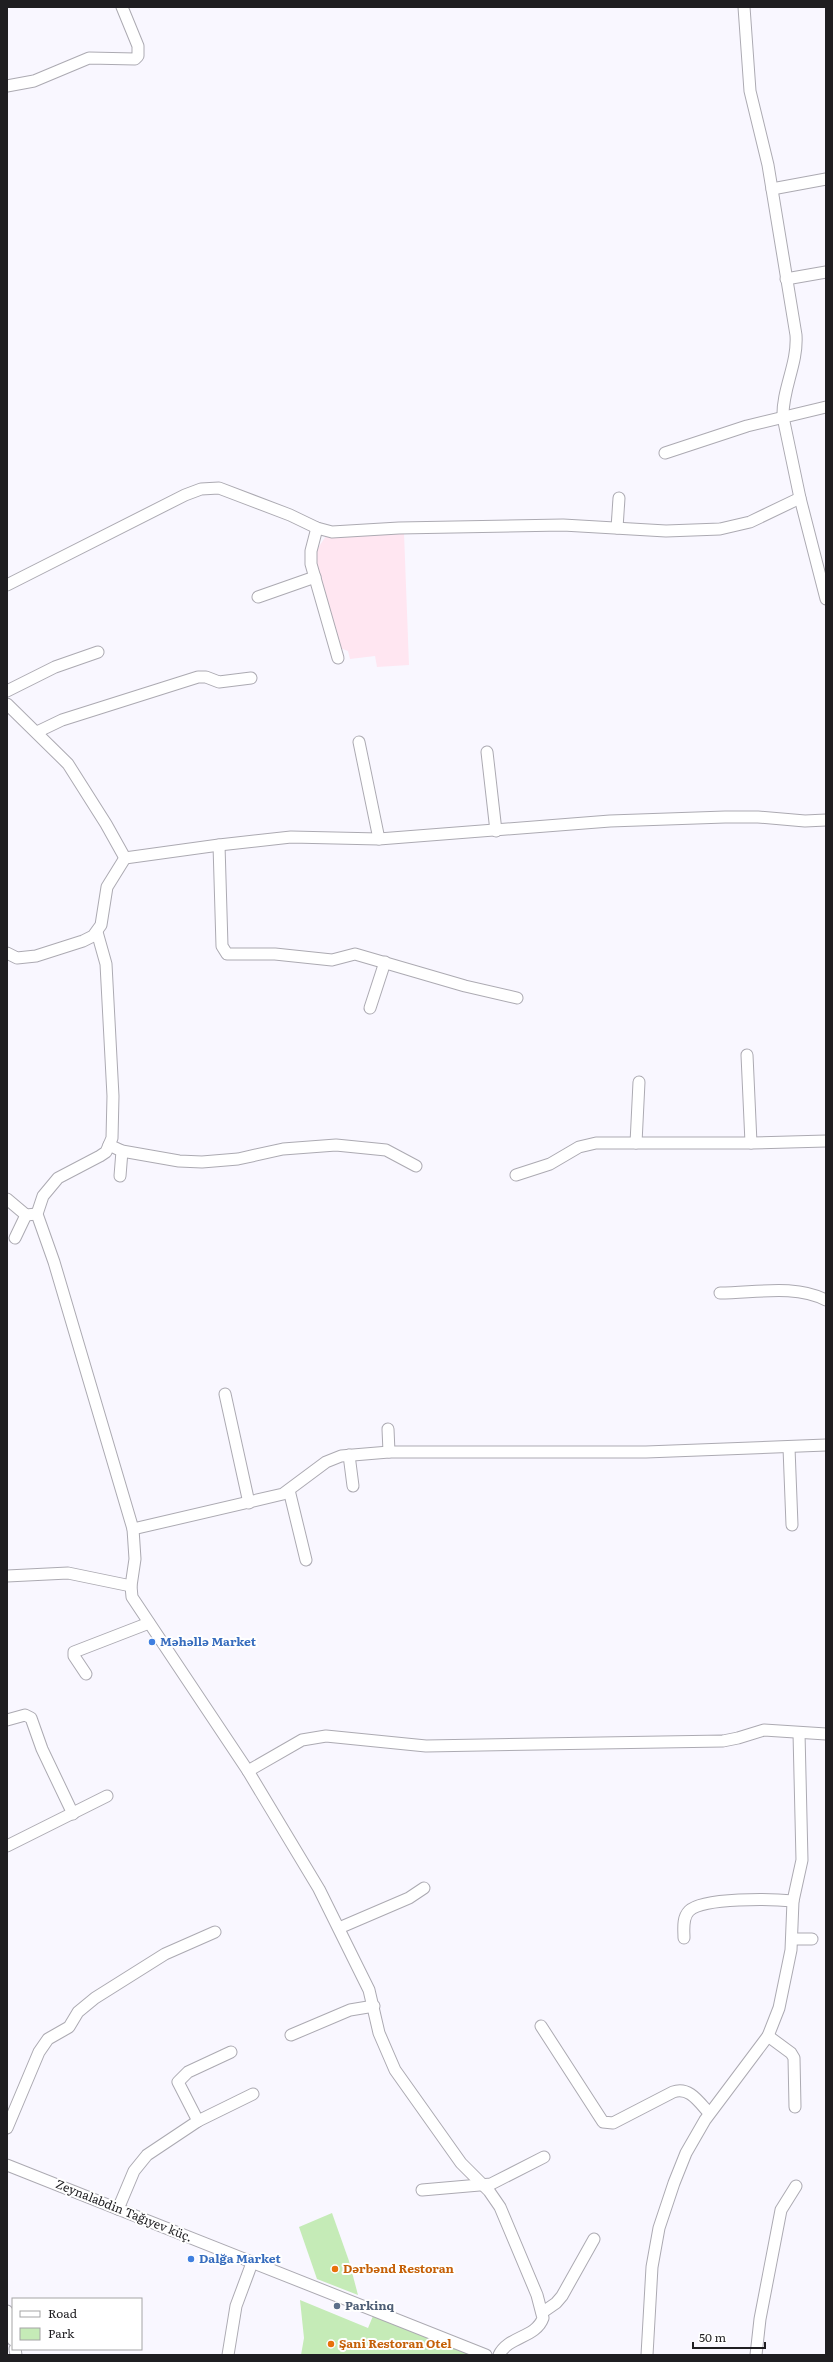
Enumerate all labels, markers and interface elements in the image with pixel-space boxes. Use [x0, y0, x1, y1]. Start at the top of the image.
place label: Məhəllə Market [160, 1632, 257, 1650]
marker: Məhəllə Market [147, 1637, 157, 1647]
street label: Zeynalabdin Tağıyev küç. [53, 2174, 195, 2246]
place label: Dalğa Market [199, 2249, 281, 2267]
marker: Dalğa Market [186, 2254, 196, 2264]
place label: Dərbənd Restoran [343, 2259, 455, 2277]
marker: Dərbənd Restoran [330, 2264, 340, 2274]
place label: Parkinq [345, 2296, 395, 2314]
legend [12, 2298, 142, 2350]
marker: Parkinq [332, 2301, 342, 2311]
text: Road [48, 2304, 78, 2322]
text: Park [48, 2324, 75, 2342]
scale bar [693, 2324, 765, 2350]
text: 50 m [699, 2328, 726, 2346]
place label: Şani Restoran Otel [339, 2334, 452, 2352]
marker: Şani Restoran Otel [326, 2339, 336, 2349]

